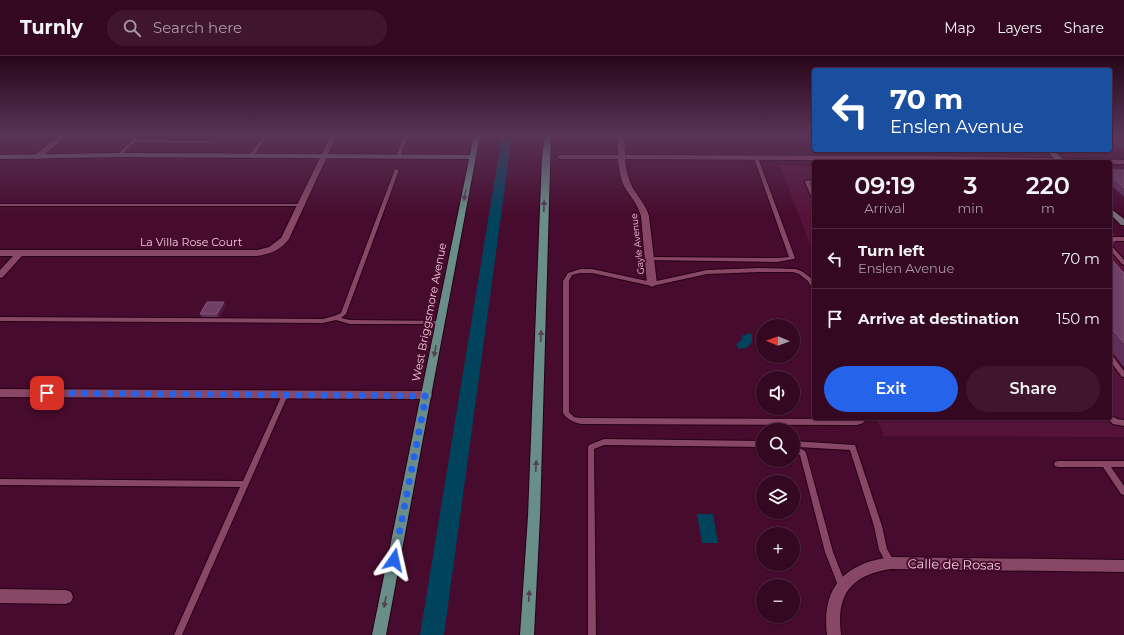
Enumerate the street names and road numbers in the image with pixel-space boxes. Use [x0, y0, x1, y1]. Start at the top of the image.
street label: Gayle Avenue [628, 212, 646, 275]
street label: La Villa Rose Court [140, 235, 243, 249]
street label: West Briggsmore Avenue [409, 241, 449, 382]
street label: Calle de Rosas [907, 555, 1001, 573]

